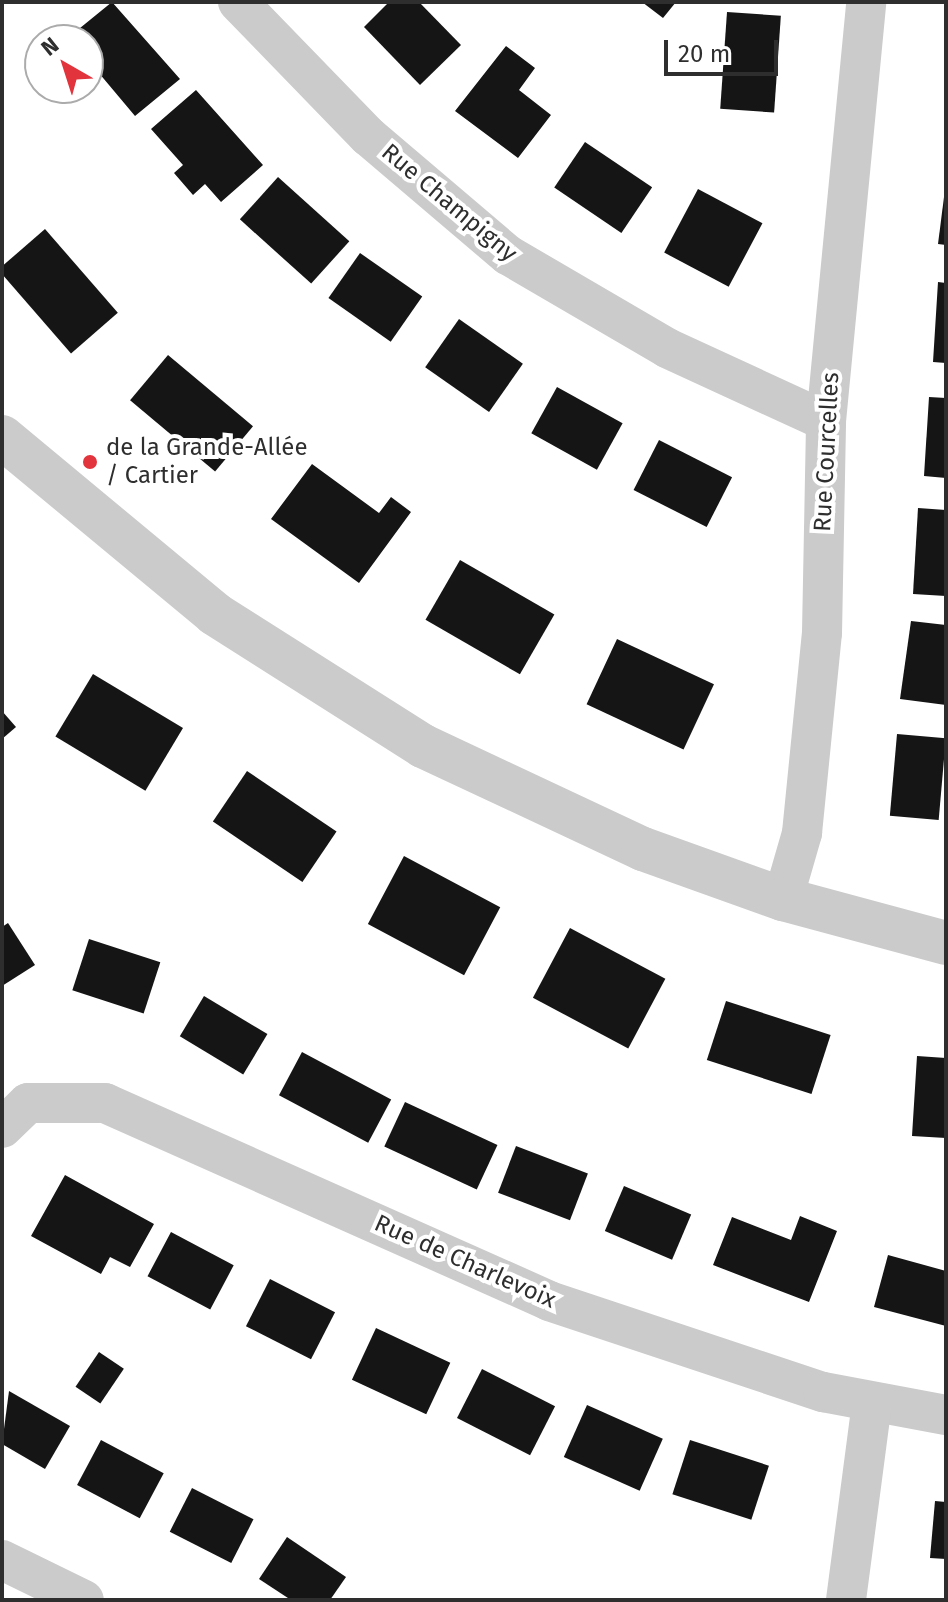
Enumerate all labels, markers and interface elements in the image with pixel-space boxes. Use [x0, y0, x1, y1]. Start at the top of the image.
north arrow [24, 24, 104, 104]
scale bar [668, 24, 782, 74]
text: N [36, 31, 64, 62]
text: 20 m [678, 40, 730, 68]
street label: Rue Champigny [375, 138, 523, 268]
street label: Rue Courcelles [808, 371, 846, 533]
place label: de la Grande-Allée / Cartier [106, 434, 308, 490]
marker: de la Grande-Allée / Cartier [81, 453, 99, 471]
street label: Rue de Charlevoix [370, 1209, 560, 1315]

